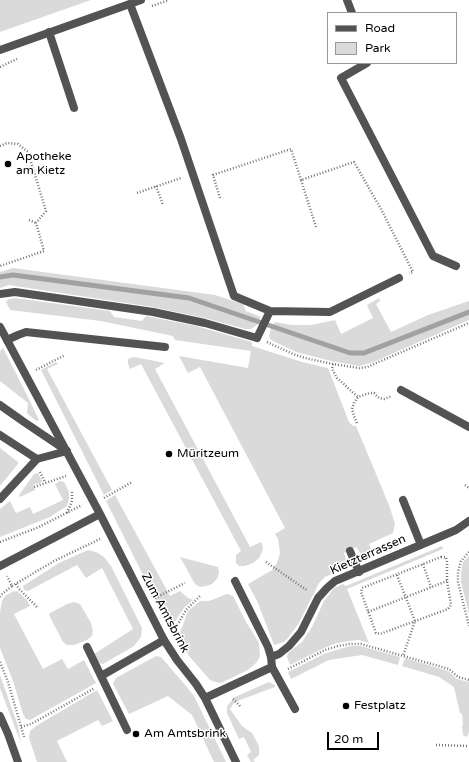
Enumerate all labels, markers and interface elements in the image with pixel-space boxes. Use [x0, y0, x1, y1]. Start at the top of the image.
legend [327, 12, 457, 64]
text: Road [365, 21, 395, 35]
text: Park [365, 41, 391, 55]
place label: Apotheke am Kietz [16, 150, 72, 178]
marker: Apotheke am Kietz [3, 159, 13, 169]
place label: Müritzeum [177, 447, 239, 461]
marker: Müritzeum [164, 449, 174, 459]
street label: Kietzterrassen [328, 532, 408, 578]
street label: Zum Amtsbrink [138, 571, 192, 655]
place label: Festplatz [354, 699, 406, 713]
marker: Festplatz [341, 701, 351, 711]
scale bar [329, 724, 381, 750]
place label: Am Amtsbrink [144, 727, 226, 741]
marker: Am Amtsbrink [131, 729, 141, 739]
text: 20 m [334, 732, 363, 746]

